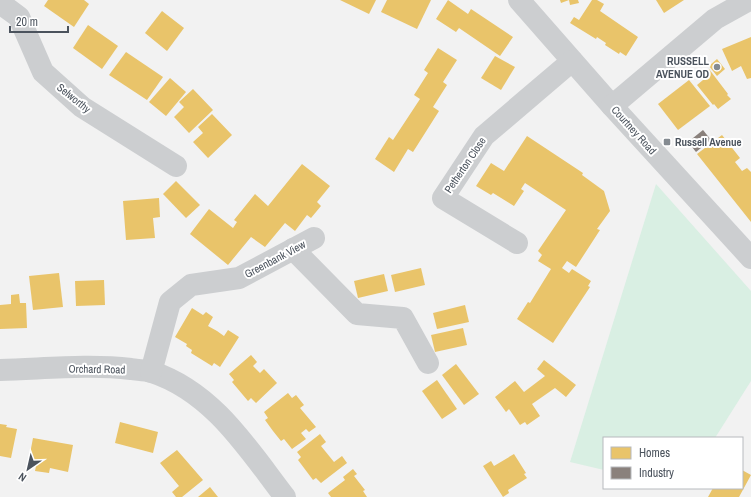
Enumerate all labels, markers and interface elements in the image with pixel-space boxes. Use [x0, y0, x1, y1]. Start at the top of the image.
scale bar [10, 8, 68, 34]
text: 20 m [16, 14, 38, 30]
place label: RUSSELL AVENUE OD [656, 54, 709, 81]
marker: RUSSELL AVENUE OD [712, 62, 722, 72]
street label: Selworthy [54, 80, 94, 116]
street label: Courtney Road [608, 103, 660, 157]
street label: Petherton Close [441, 134, 489, 196]
place label: Russell Avenue [675, 135, 742, 149]
marker: Russell Avenue [662, 137, 672, 147]
street label: Greenbank View [242, 237, 308, 281]
street label: Orchard Road [69, 362, 125, 376]
legend [603, 437, 743, 489]
text: Homes [639, 445, 670, 461]
north arrow [8, 449, 48, 489]
text: Industry [639, 465, 674, 481]
text: N [16, 470, 29, 485]

